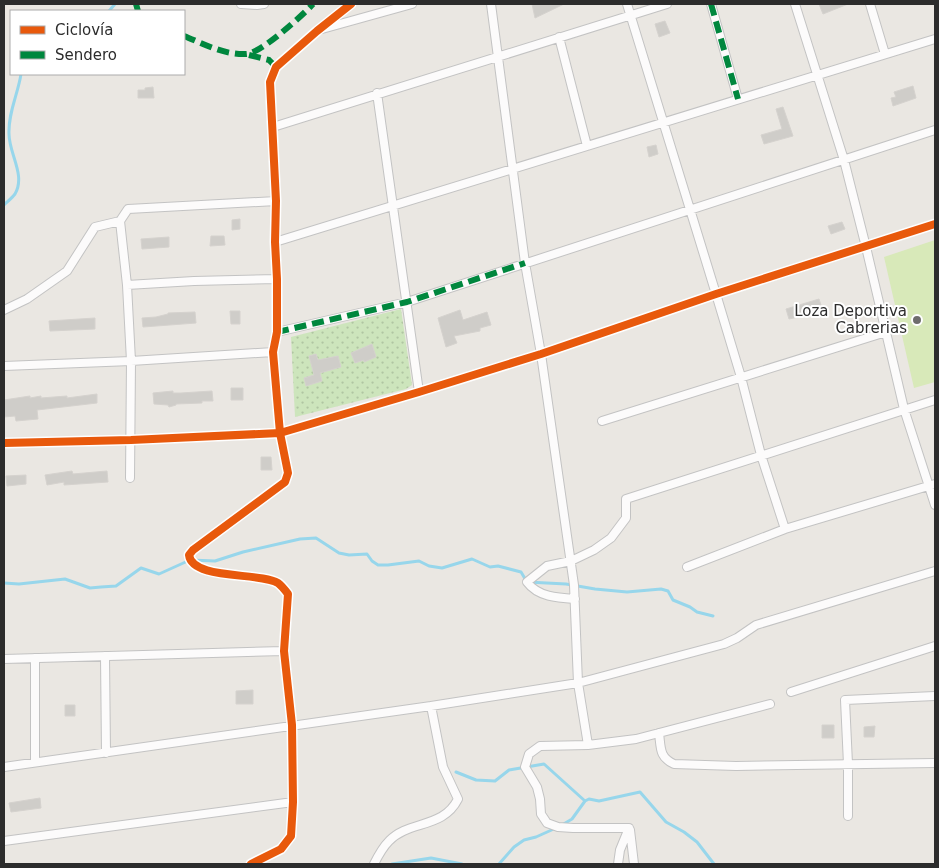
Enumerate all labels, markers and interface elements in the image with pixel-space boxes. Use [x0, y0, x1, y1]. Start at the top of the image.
legend [10, 10, 185, 75]
text: Ciclovía [55, 21, 113, 39]
text: Sendero [55, 46, 117, 64]
place label: Loza Deportiva Cabrerias [794, 302, 907, 337]
marker: Loza Deportiva Cabrerias [911, 314, 923, 326]

